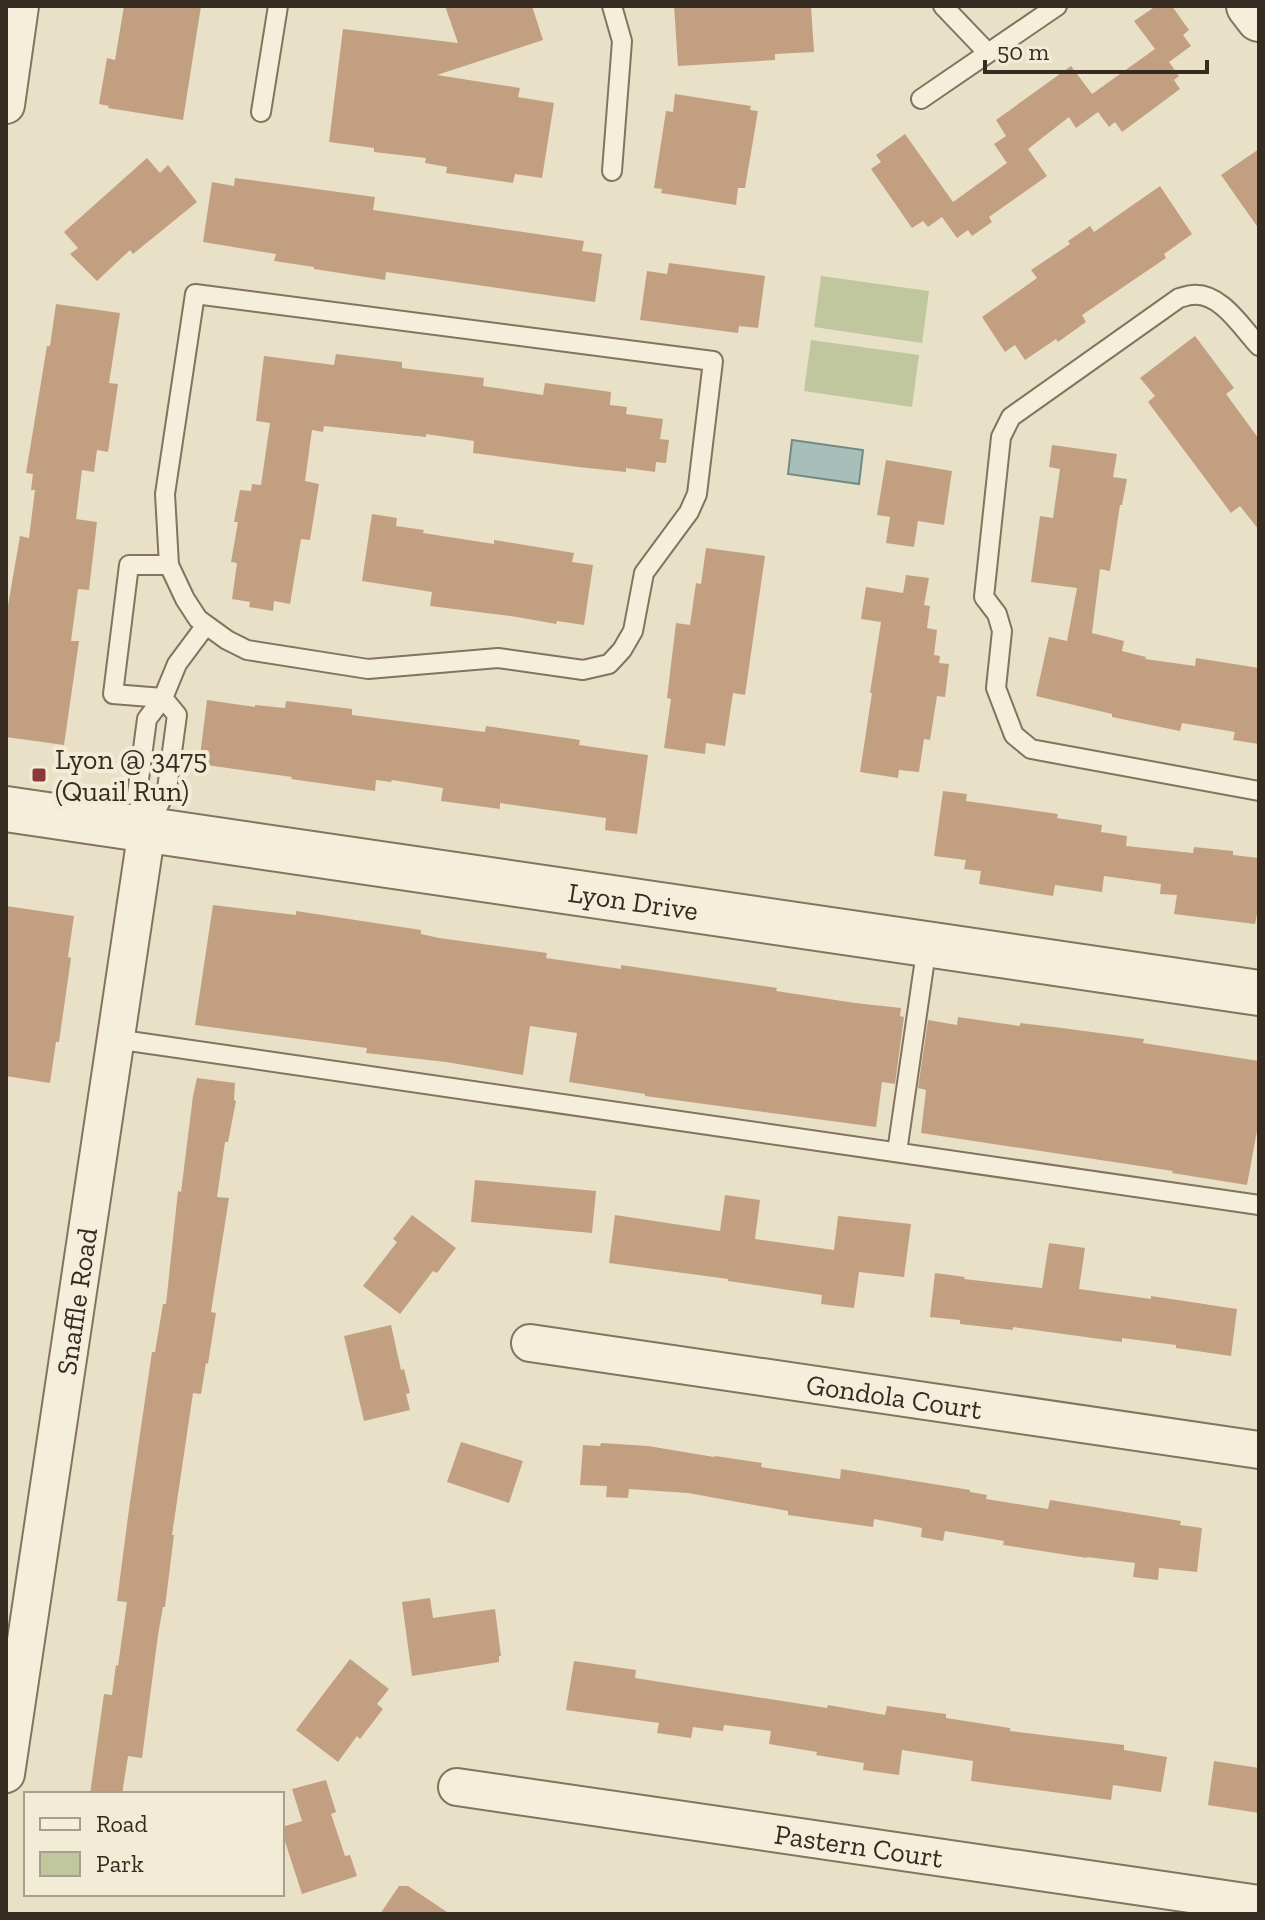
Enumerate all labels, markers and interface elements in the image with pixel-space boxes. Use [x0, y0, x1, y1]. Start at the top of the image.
scale bar [985, 24, 1207, 74]
text: 50 m [997, 37, 1050, 66]
place label: Lyon @ 3475 (Quail Run) [55, 743, 207, 808]
marker: Lyon @ 3475 (Quail Run) [30, 766, 48, 784]
street label: Lyon Drive [566, 875, 700, 927]
street label: Snaffle Road [49, 1225, 104, 1377]
street label: Gondola Court [804, 1367, 985, 1426]
legend [24, 1792, 284, 1896]
text: Road [96, 1809, 148, 1838]
street label: Pastern Court [772, 1817, 946, 1874]
text: Park [96, 1849, 144, 1878]

